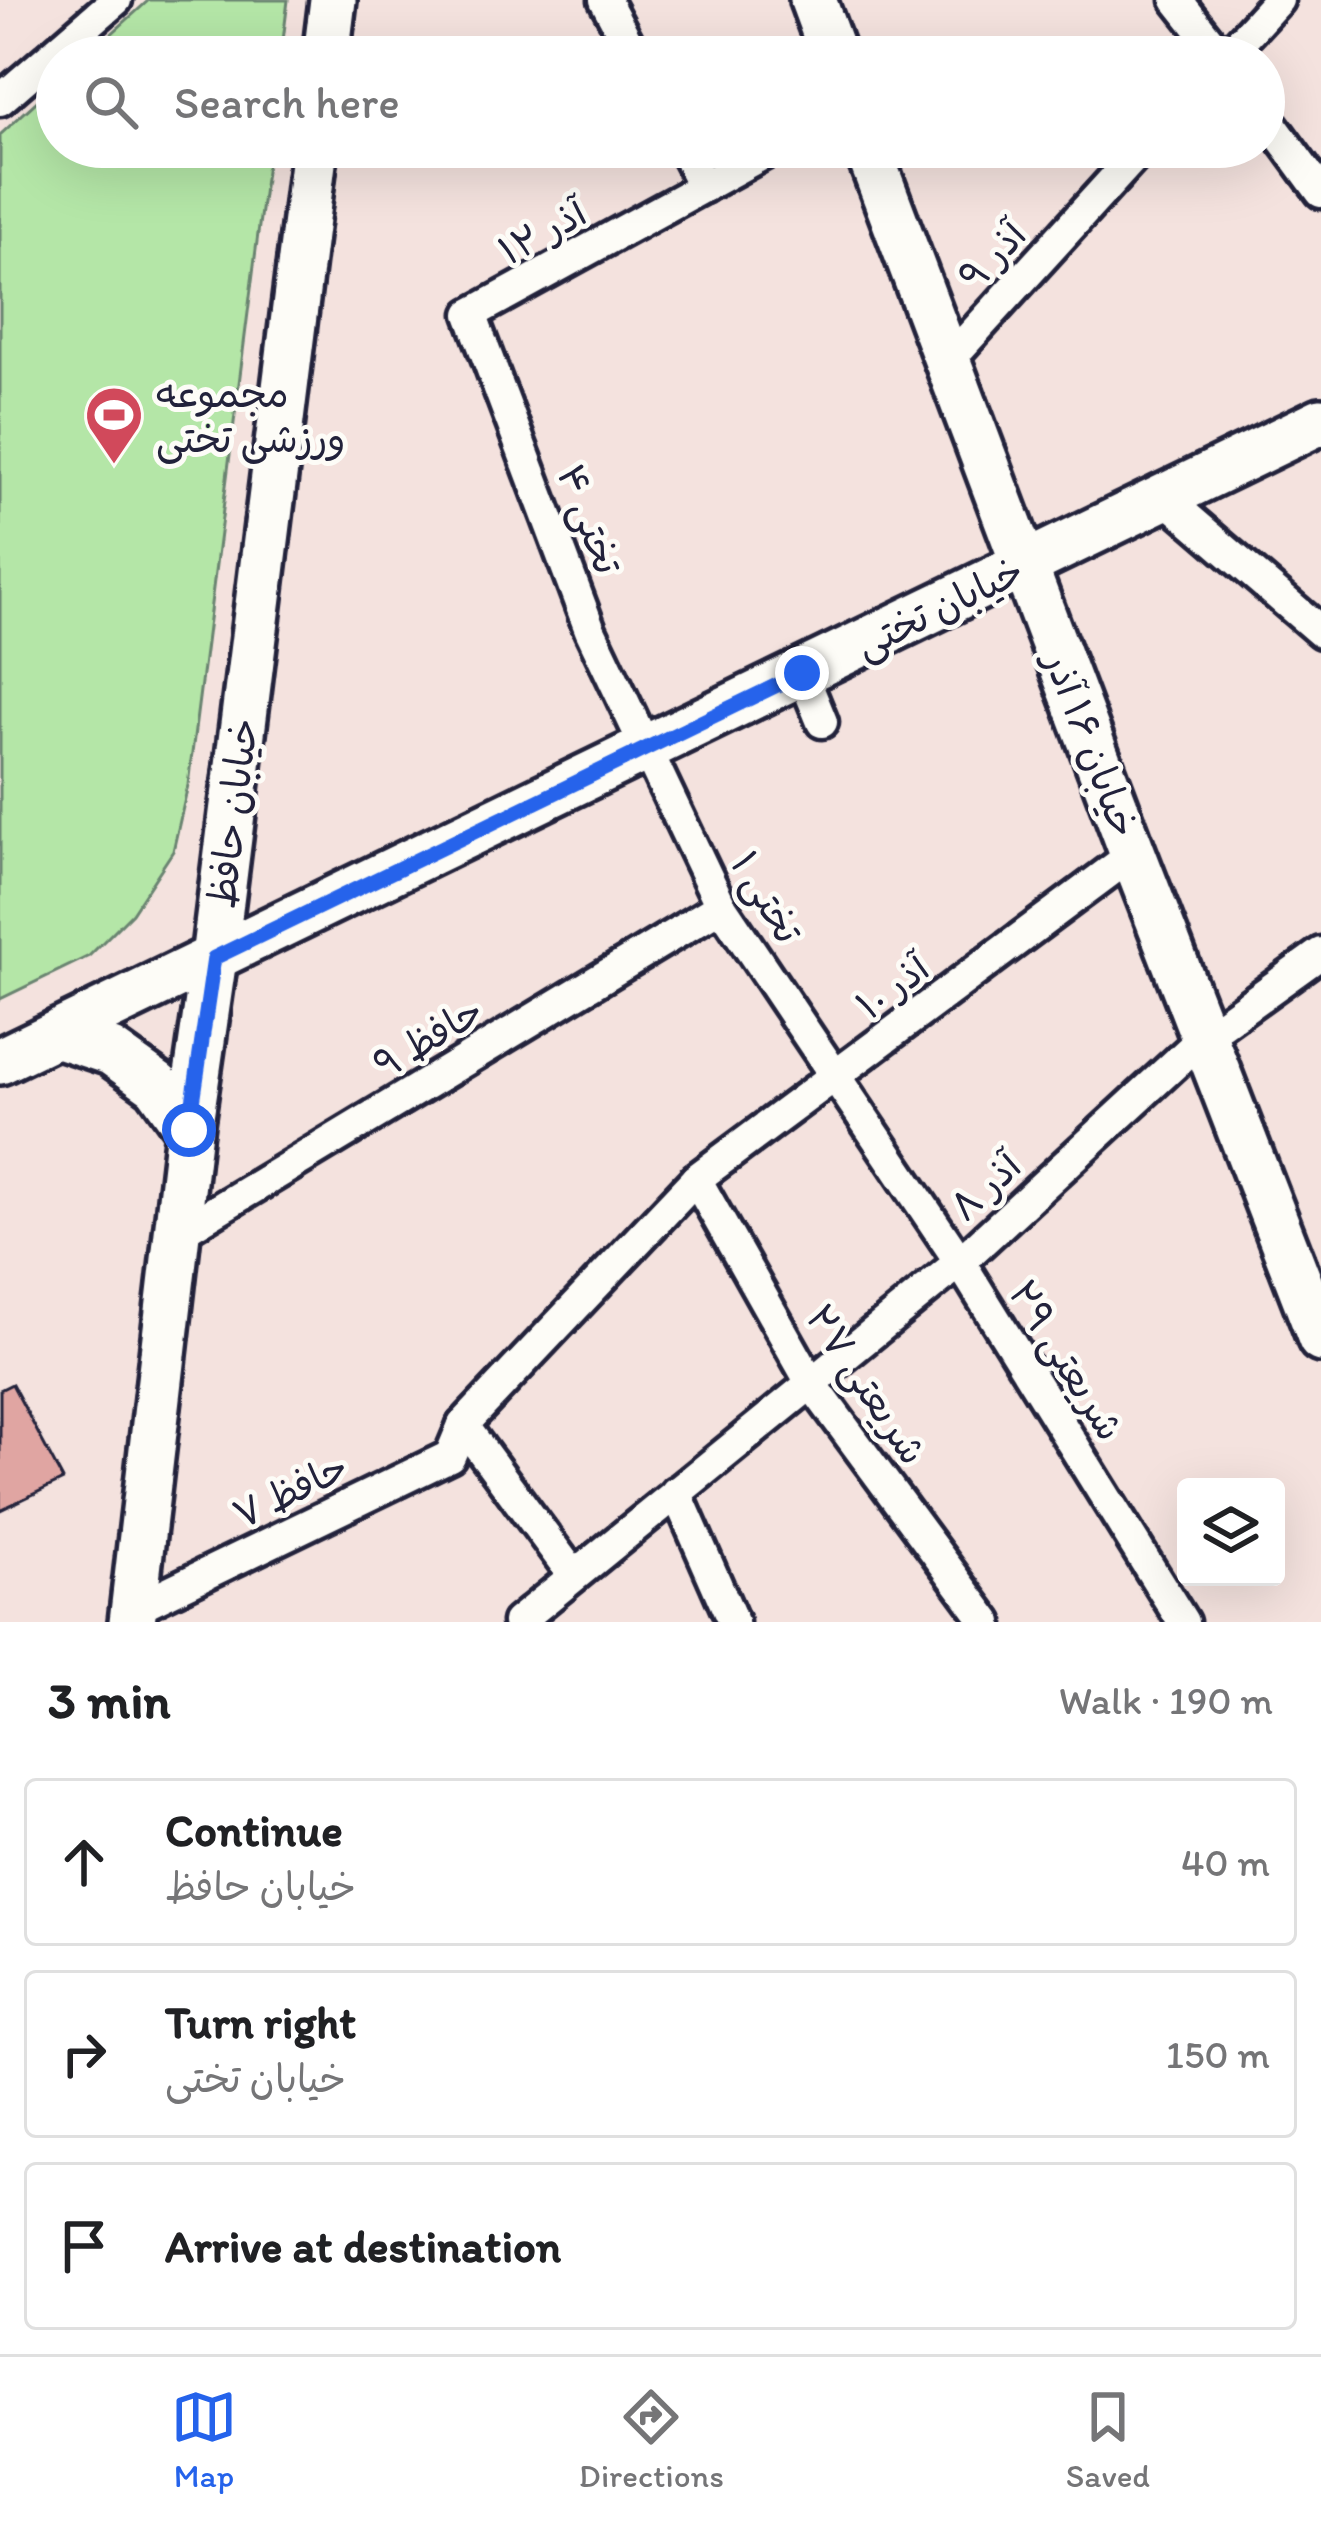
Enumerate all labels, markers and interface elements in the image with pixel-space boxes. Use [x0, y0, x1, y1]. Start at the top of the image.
search box [36, 36, 1285, 168]
icon: search [78, 69, 144, 135]
text: Search here [174, 75, 400, 129]
street label: آذر ۱۲ [490, 188, 595, 274]
street label: آذر ۹ [949, 210, 1037, 299]
place label: مجموعه ورزشی تختی [156, 370, 346, 464]
sports icon: مجموعه ورزشی تختی [83, 384, 145, 466]
street label: تختی ۴ [545, 458, 632, 582]
street label: خیابان تختی [848, 547, 1032, 670]
street label: خیابان ۱۶ آذر [1034, 642, 1148, 844]
route end [775, 646, 829, 700]
street label: خیابان حافظ [198, 715, 267, 911]
street label: تختی ۱ [719, 843, 812, 953]
street label: آذر ۱۰ [847, 943, 939, 1029]
street label: حافظ ۹ [365, 987, 491, 1088]
route start [162, 1103, 216, 1157]
street label: آذر ۸ [940, 1141, 1031, 1231]
street label: شریعتی ۲۹ [997, 1272, 1134, 1450]
street label: شریعتی ۲۷ [794, 1296, 937, 1474]
street label: حافظ ۷ [225, 1443, 355, 1538]
map controls [1177, 1478, 1285, 1586]
button: layers [1177, 1478, 1285, 1586]
text: 3 min [48, 1670, 170, 1731]
text: Walk · 190 m [1059, 1677, 1273, 1724]
text: Continue [165, 1803, 343, 1857]
icon: ahead [51, 1829, 117, 1895]
text: 40 m [1181, 1839, 1270, 1886]
text: خیابان حافظ [165, 1863, 356, 1910]
text: Turn right [165, 1995, 356, 2049]
icon: right [51, 2021, 117, 2087]
text: 150 m [1166, 2031, 1270, 2078]
text: خیابان تختی [165, 2055, 346, 2102]
icon: arrive [51, 2213, 117, 2279]
text: Arrive at destination [165, 2219, 561, 2273]
tab: Map [171, 2384, 237, 2495]
tab: Directions [579, 2384, 724, 2495]
tab: Saved [1066, 2384, 1150, 2495]

